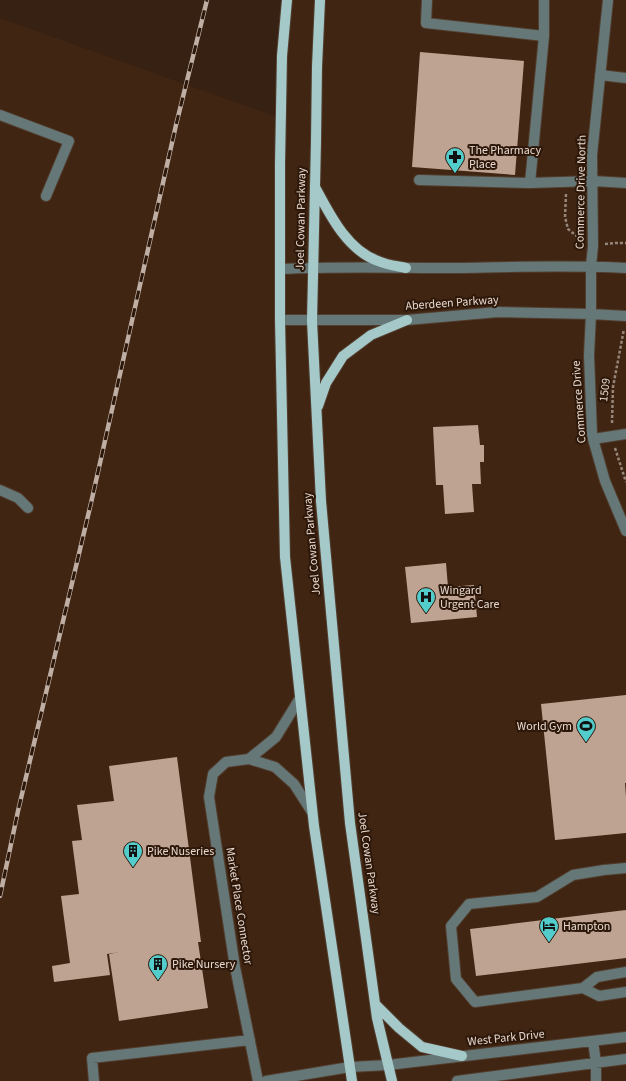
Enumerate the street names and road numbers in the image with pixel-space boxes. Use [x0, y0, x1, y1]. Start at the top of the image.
street label: Commerce Drive North [572, 135, 590, 249]
street label: Joel Cowan Parkway [292, 167, 310, 271]
street label: Aberdeen Parkway [405, 291, 500, 315]
street label: Commerce Drive [568, 360, 590, 444]
street label: 1509 [595, 377, 615, 403]
street label: Joel Cowan Parkway [299, 492, 325, 596]
street label: Joel Cowan Parkway [353, 811, 385, 916]
street label: Market Place Connector [221, 846, 257, 967]
street label: West Park Drive [467, 1025, 545, 1051]

